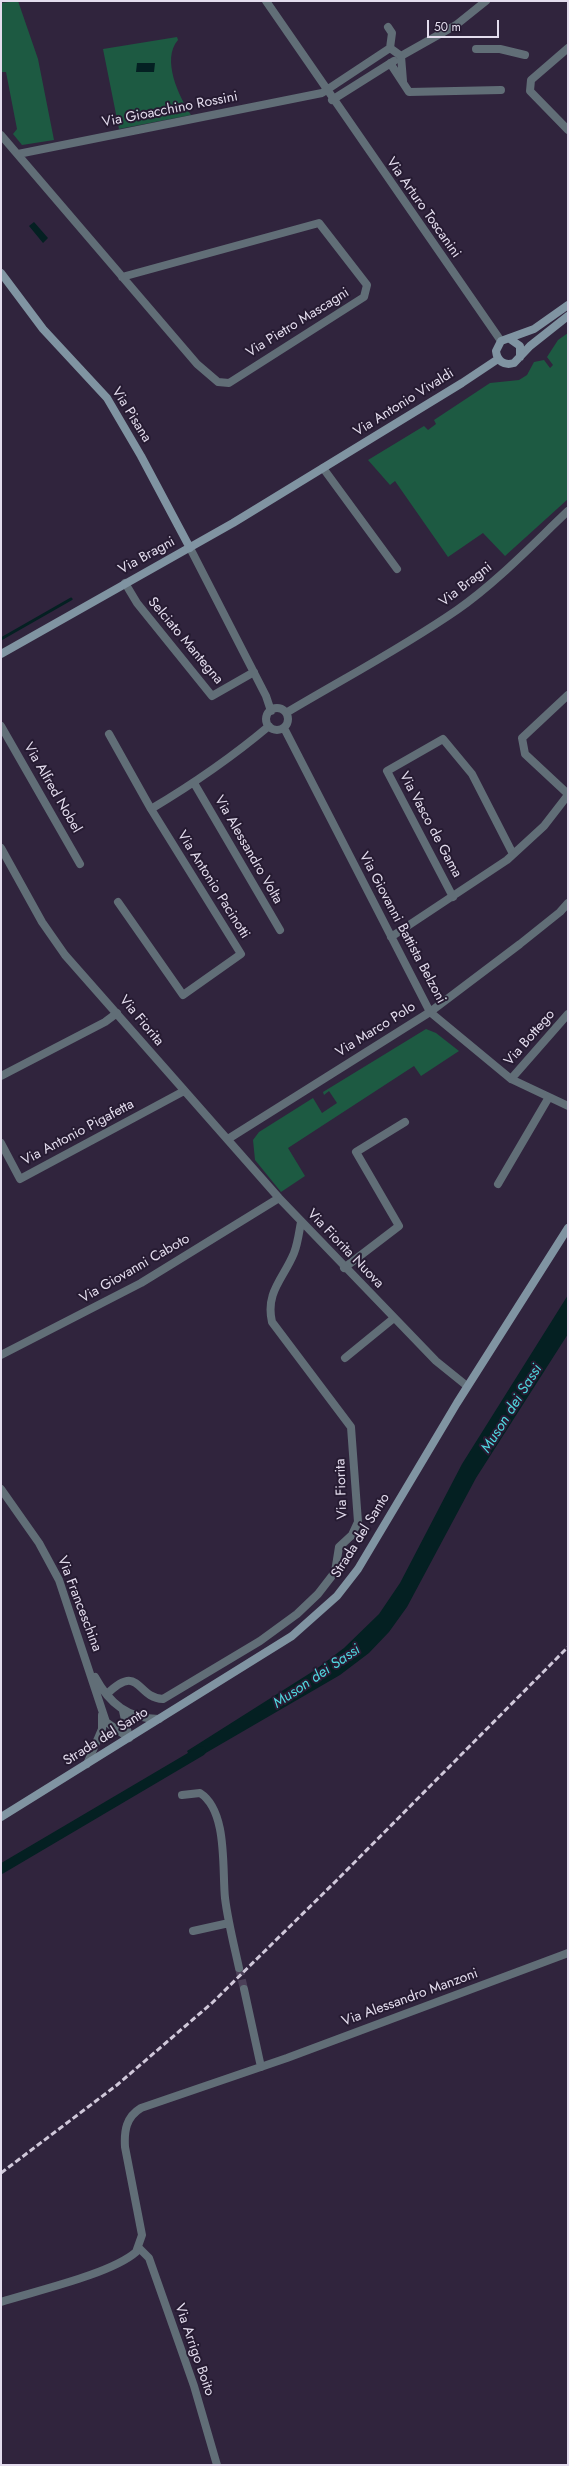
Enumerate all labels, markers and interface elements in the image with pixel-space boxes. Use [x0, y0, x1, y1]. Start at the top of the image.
scale bar [429, 12, 501, 38]
text: 50 m [434, 18, 461, 36]
street label: Via Gioacchino Rossini [101, 89, 239, 131]
street label: Via Arturo Toscanini [382, 155, 464, 261]
street label: Via Pietro Mascagni [243, 285, 353, 361]
street label: Via Antonio Vivaldi [351, 365, 457, 441]
street label: Via Pisana [108, 384, 154, 446]
street label: Via Bragni [116, 534, 178, 578]
street label: Via Bragni [436, 559, 496, 611]
street label: Selciato Mantegna [144, 594, 226, 688]
street label: Via Alfred Nobel [19, 740, 85, 836]
street label: Via Vasco de Gama [395, 769, 465, 881]
street label: Via Alessandro Volta [210, 793, 286, 907]
street label: Via Antonio Pacinotti [173, 828, 253, 942]
street label: Via Giovanni Battista Belzoni [355, 849, 449, 1007]
street label: Via Fiorita [115, 992, 167, 1050]
street label: Via Marco Polo [333, 999, 419, 1061]
street label: Via Bottego [501, 1007, 559, 1069]
street label: Via Antonio Pigafetta [19, 1096, 137, 1170]
street label: Via Fiorita Nuova [303, 1206, 387, 1292]
street label: Via Giovanni Caboto [77, 1231, 193, 1307]
water label: Muson dei Sassi [478, 1361, 546, 1457]
street label: Via Fiorita [333, 1458, 351, 1520]
street label: Strada del Santo [328, 1490, 394, 1582]
street label: Via Franceschina [53, 1554, 105, 1654]
water label: Muson dei Sassi [270, 1641, 364, 1713]
street label: Strada del Santo [60, 1704, 152, 1770]
street label: Via Alessandro Manzoni [340, 1966, 480, 2030]
street label: Via Arrigo Boito [170, 2302, 218, 2398]

